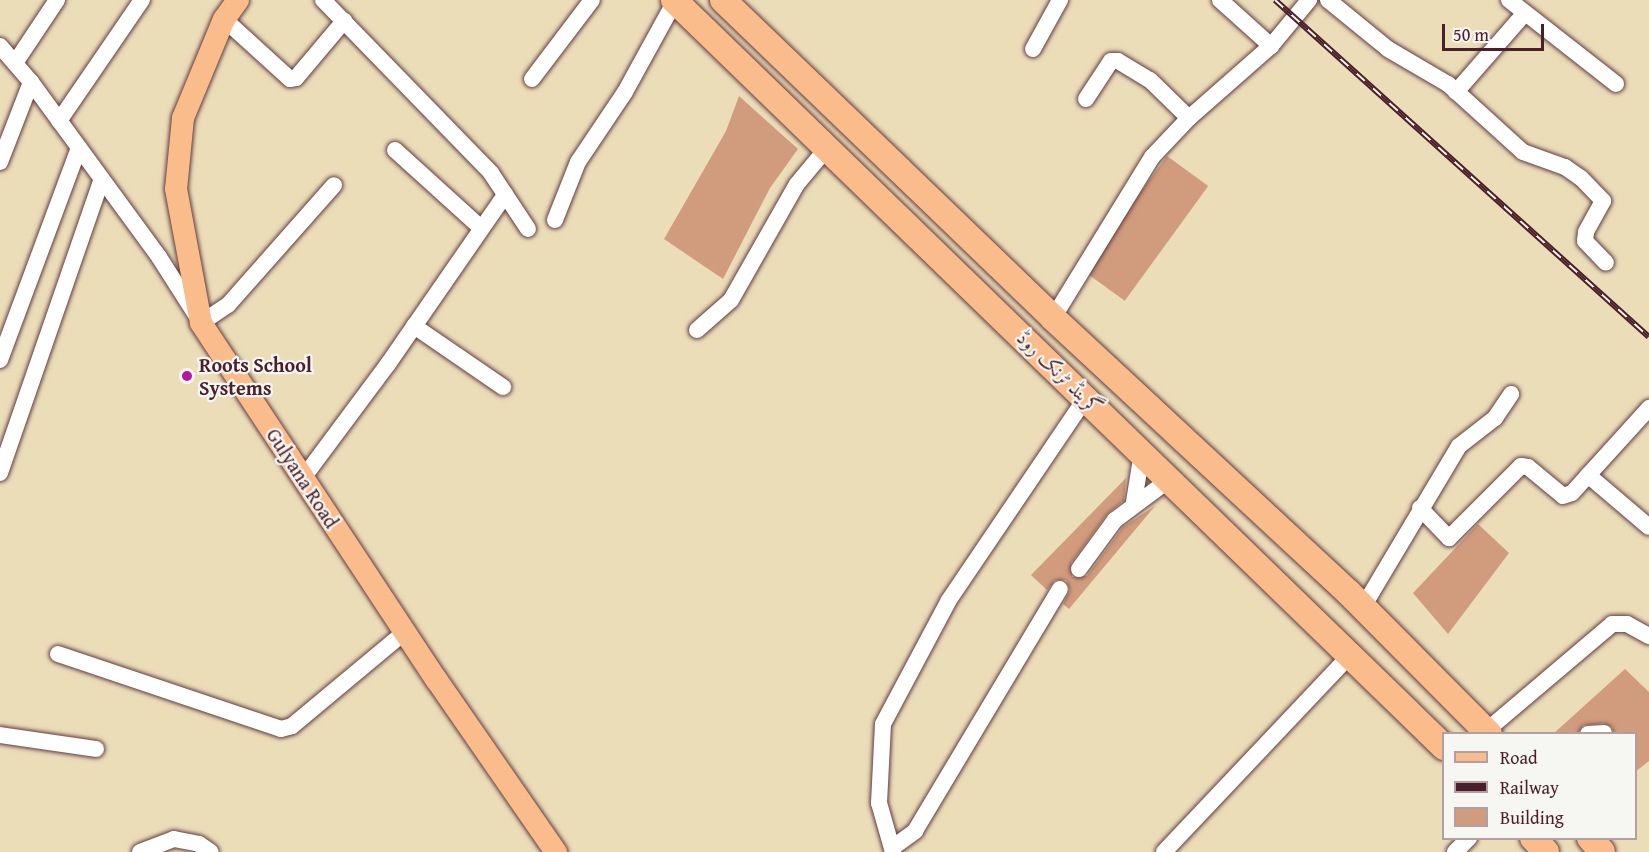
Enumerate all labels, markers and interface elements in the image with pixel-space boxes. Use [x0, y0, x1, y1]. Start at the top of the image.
scale bar [1445, 12, 1547, 50]
text: 50 m [1453, 21, 1489, 48]
street label: گرینڈ ٹرنک روڈ [1012, 325, 1108, 419]
place label: Roots School Systems [199, 352, 312, 399]
marker: Roots School Systems [180, 369, 194, 383]
street label: Gulyana Road [262, 424, 344, 532]
legend [1442, 732, 1637, 840]
text: Road [1500, 744, 1538, 771]
text: Railway [1500, 774, 1559, 801]
text: Building [1500, 804, 1564, 831]

